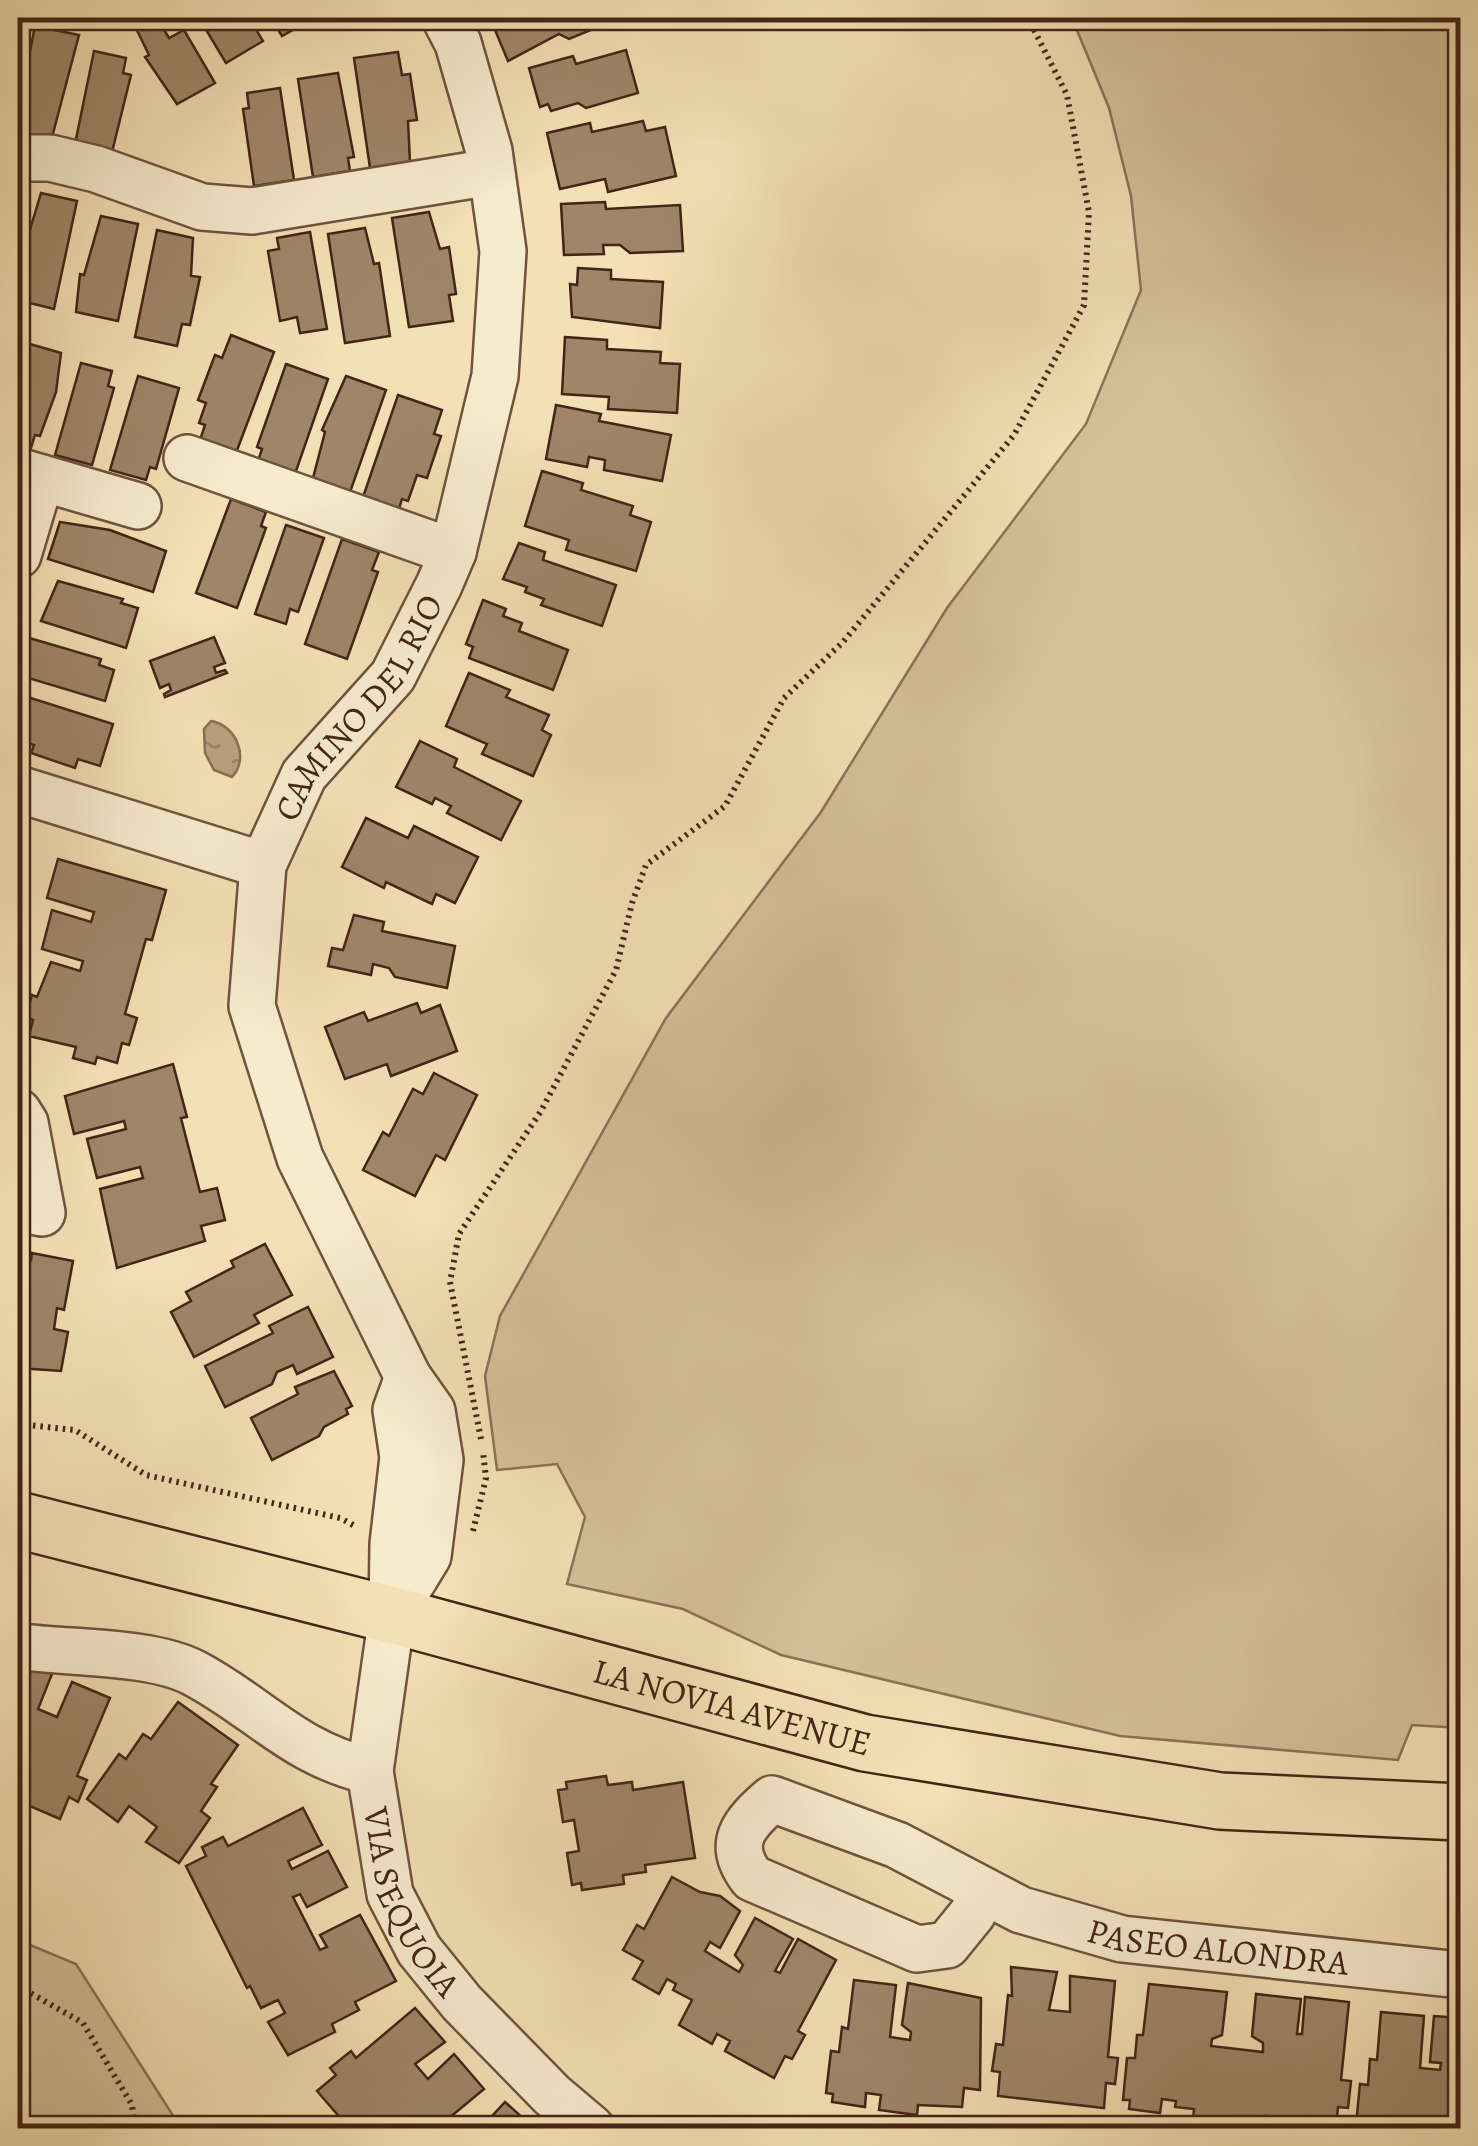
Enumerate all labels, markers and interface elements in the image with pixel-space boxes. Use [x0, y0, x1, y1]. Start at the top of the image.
street label: CAMINO DEL RIO [262, 586, 454, 828]
street label: LA NOVIA AVENUE [588, 1646, 876, 1768]
street label: VIA SEQUOIA [352, 1803, 472, 2007]
street label: PASEO ALONDRA [1082, 1906, 1351, 1987]

